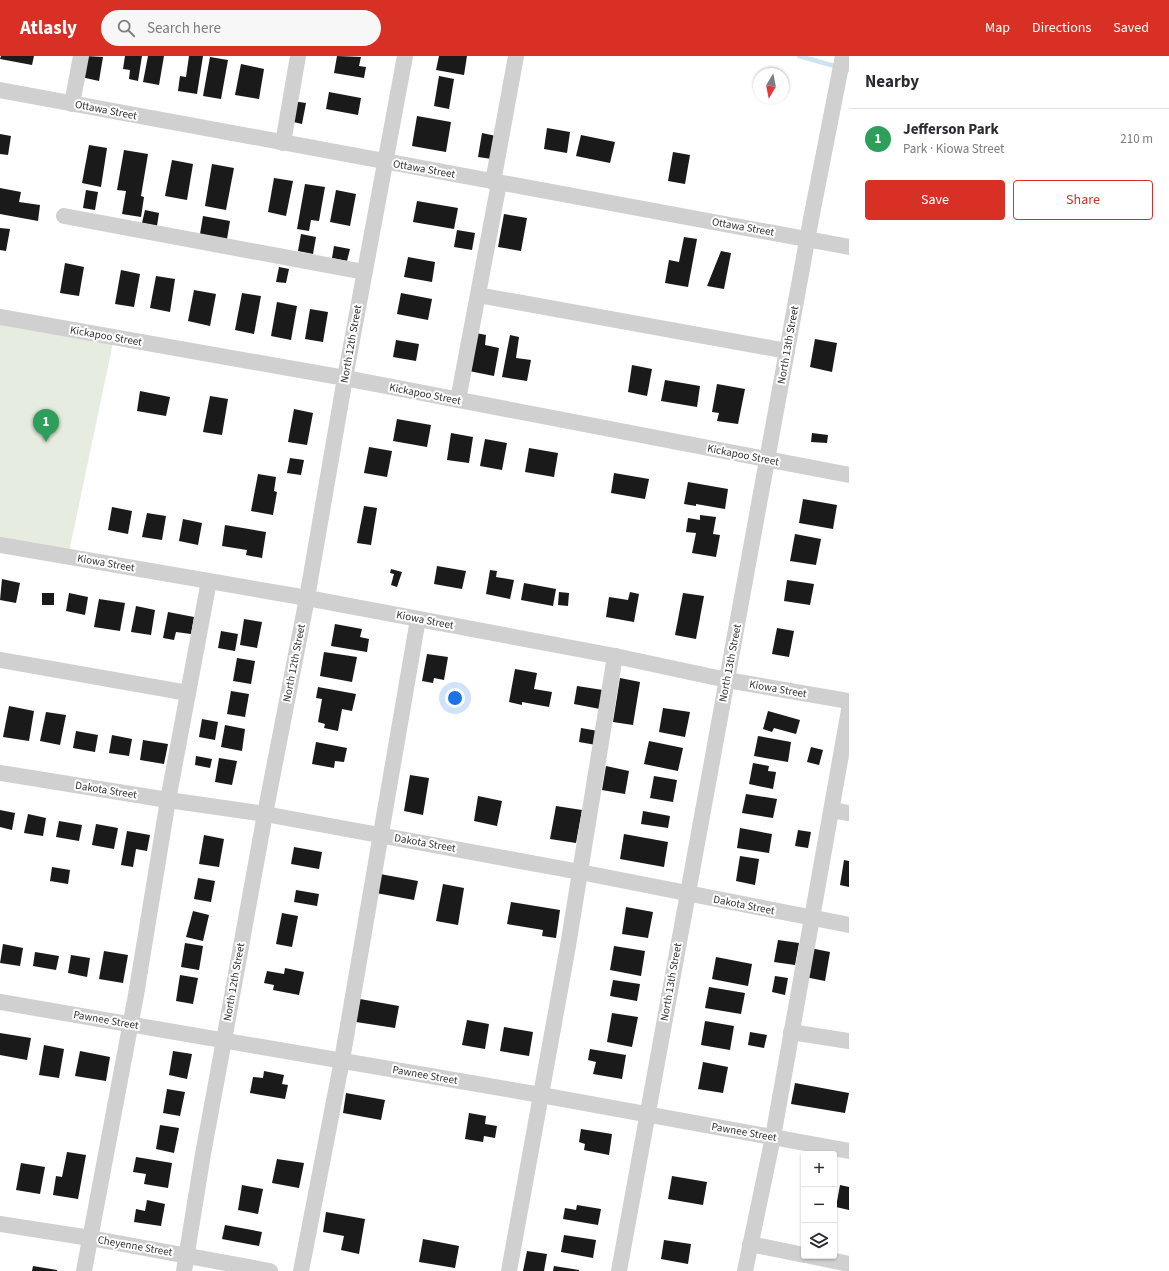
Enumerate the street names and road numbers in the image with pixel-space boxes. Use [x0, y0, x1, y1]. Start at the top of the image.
street label: Ottawa Street [74, 97, 139, 123]
street label: Ottawa Street [392, 156, 457, 182]
street label: Ottawa Street [711, 214, 776, 240]
street label: North 12th Street [337, 303, 365, 384]
street label: North 13th Street [774, 304, 802, 385]
street label: Kickapoo Street [69, 322, 143, 350]
street label: Kickapoo Street [388, 380, 462, 408]
street label: Kickapoo Street [706, 441, 780, 469]
street label: Kiowa Street [76, 551, 136, 575]
street label: Kiowa Street [395, 607, 455, 633]
street label: North 12th Street [279, 622, 309, 703]
street label: North 13th Street [715, 622, 745, 703]
street label: Kiowa Street [748, 677, 808, 701]
street label: Dakota Street [74, 778, 138, 802]
street label: Dakota Street [393, 830, 457, 856]
street label: Dakota Street [712, 892, 776, 918]
street label: North 12th Street [220, 941, 248, 1022]
street label: North 13th Street [657, 941, 685, 1022]
street label: Pawnee Street [72, 1007, 140, 1033]
street label: Pawnee Street [391, 1062, 459, 1088]
street label: Pawnee Street [710, 1119, 778, 1145]
street label: Cheyenne Street [96, 1232, 174, 1260]

